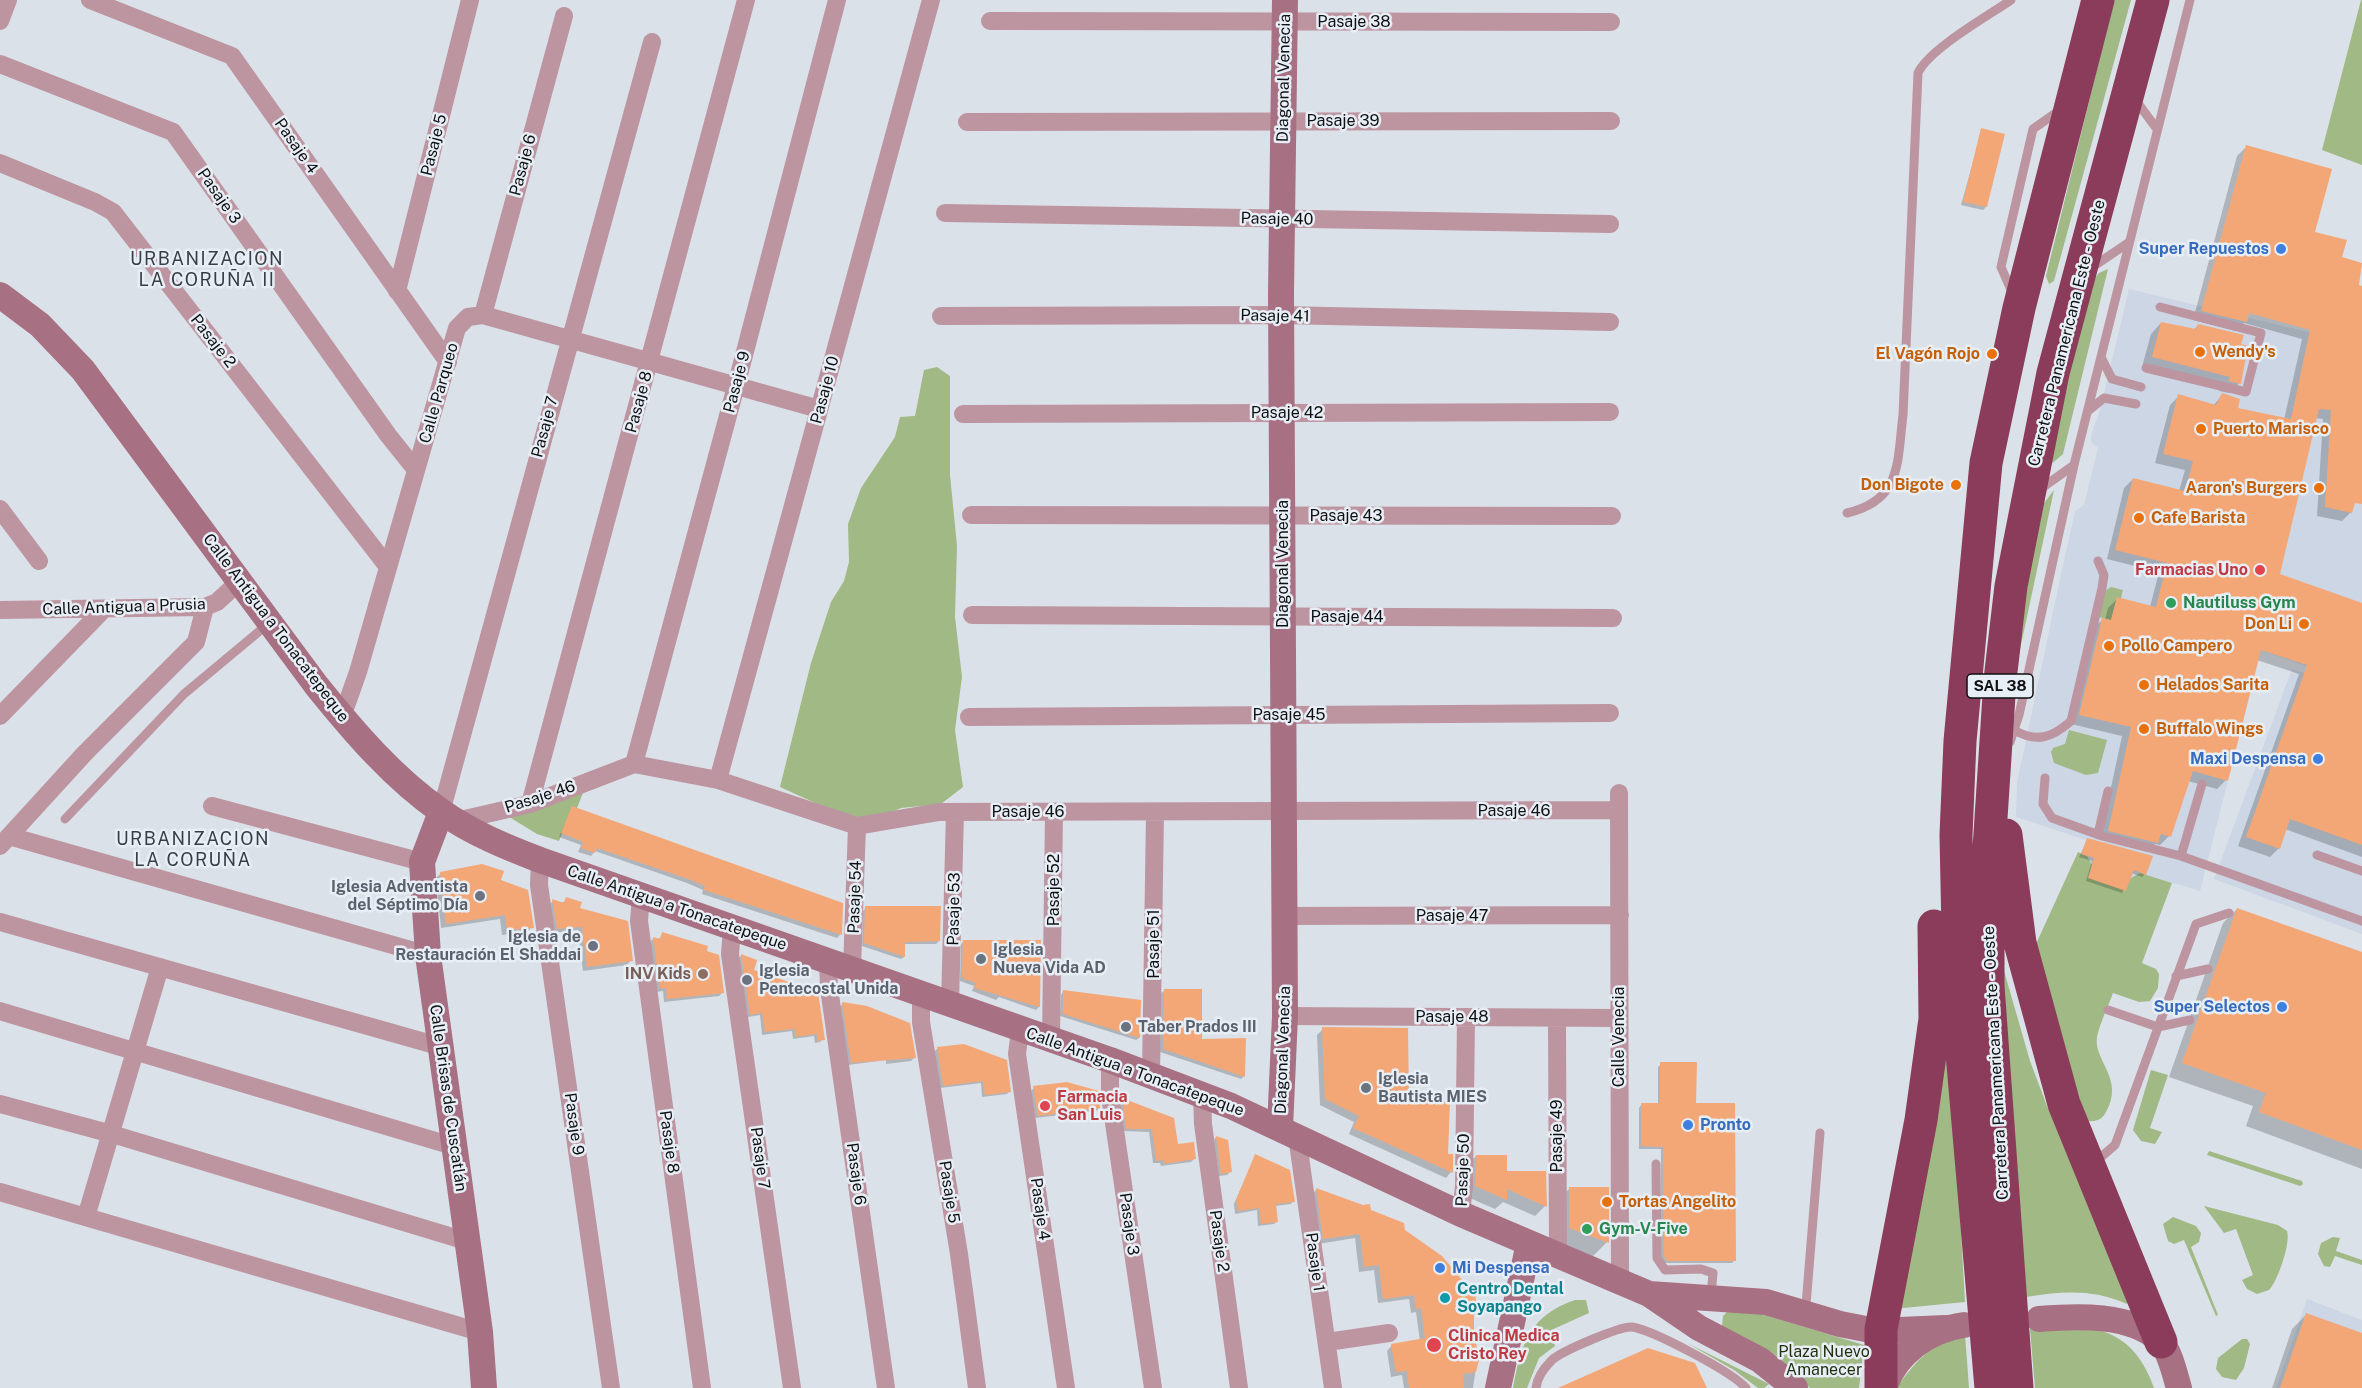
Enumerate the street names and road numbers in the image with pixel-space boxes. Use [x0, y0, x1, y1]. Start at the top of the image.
street label: Pasaje 38 [1317, 12, 1391, 32]
street label: Diagonal Venecia [1273, 14, 1295, 142]
street label: Pasaje 39 [1307, 111, 1379, 131]
street label: Pasaje 5 [417, 112, 451, 178]
street label: Pasaje 4 [270, 115, 322, 177]
street label: Pasaje 6 [506, 132, 540, 198]
street label: Pasaje 3 [193, 165, 245, 227]
street label: Carretera Panamericana Este - Oeste [2025, 198, 2109, 468]
street label: Pasaje 40 [1240, 209, 1314, 229]
street label: Pasaje 41 [1240, 306, 1310, 326]
street label: Pasaje 2 [186, 310, 240, 372]
street label: Calle Parqueo [415, 341, 463, 445]
street label: Pasaje 9 [720, 349, 754, 415]
street label: Pasaje 10 [807, 354, 843, 426]
street label: Pasaje 8 [622, 369, 656, 435]
street label: Pasaje 7 [528, 394, 562, 460]
street label: Pasaje 42 [1251, 403, 1323, 423]
street label: Diagonal Venecia [1273, 500, 1293, 628]
street label: Pasaje 43 [1309, 506, 1383, 526]
street label: Calle Antigua a Tonacatepeque [199, 530, 353, 726]
street label: Calle Antigua a Prusia [42, 595, 206, 619]
street label: Pasaje 44 [1310, 607, 1384, 627]
road number: SAL 38 [1967, 674, 2033, 698]
street label: Pasaje 45 [1252, 705, 1326, 725]
street label: Pasaje 46 [502, 777, 578, 817]
street label: Pasaje 46 [1478, 801, 1550, 821]
street label: Pasaje 46 [992, 802, 1064, 822]
street label: Pasaje 52 [1044, 854, 1064, 926]
street label: Pasaje 54 [844, 860, 866, 934]
street label: Calle Antigua a Tonacatepeque [565, 861, 789, 955]
street label: Pasaje 53 [944, 872, 964, 946]
street label: Pasaje 47 [1416, 906, 1488, 926]
street label: Pasaje 51 [1144, 909, 1164, 979]
street label: Carretera Panamericana Este - Oeste [1979, 926, 2013, 1200]
street label: Diagonal Venecia [1271, 986, 1295, 1114]
street label: Calle Venecia [1609, 987, 1629, 1087]
street label: Calle Brisas de Cuscatlán [425, 1003, 471, 1193]
street label: Pasaje 48 [1415, 1007, 1489, 1027]
street label: Calle Antigua a Tonacatepeque [1023, 1024, 1247, 1120]
street label: Pasaje 9 [560, 1092, 588, 1156]
street label: Pasaje 49 [1547, 1100, 1567, 1172]
street label: Pasaje 8 [655, 1109, 683, 1175]
street label: Pasaje 7 [746, 1126, 774, 1190]
street label: Pasaje 50 [1452, 1133, 1474, 1207]
street label: Pasaje 6 [842, 1142, 870, 1206]
street label: Pasaje 5 [935, 1159, 963, 1225]
street label: Pasaje 4 [1026, 1176, 1054, 1242]
street label: Pasaje 3 [1115, 1191, 1143, 1257]
street label: Pasaje 2 [1205, 1209, 1233, 1273]
street label: Pasaje 1 [1301, 1231, 1329, 1293]

